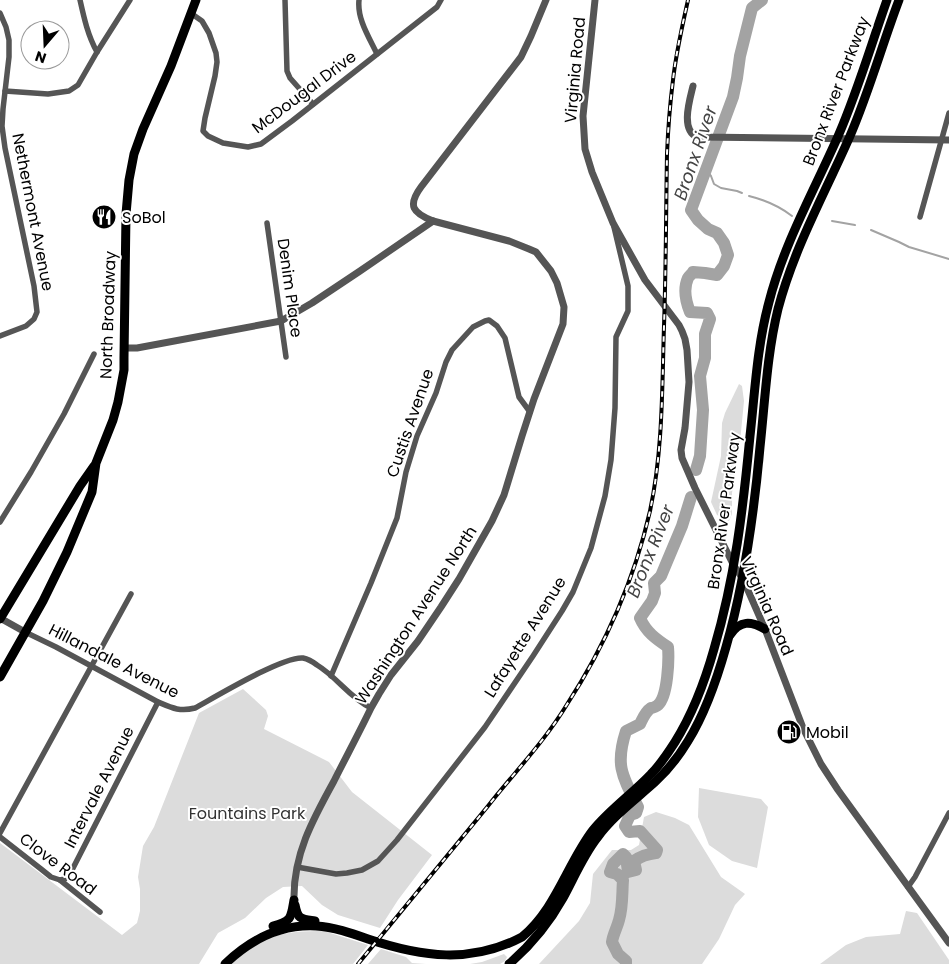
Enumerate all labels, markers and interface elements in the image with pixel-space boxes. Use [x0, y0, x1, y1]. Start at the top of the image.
street label: Bronx River Parkway [797, 13, 875, 169]
street label: Virginia Road [559, 16, 591, 124]
north arrow [20, 20, 70, 70]
street label: McDougal Drive [247, 45, 361, 139]
text: N [33, 46, 49, 68]
water label: Bronx River [667, 101, 723, 203]
street label: Nethermont Avenue [6, 131, 60, 293]
restaurant icon: SoBol [91, 204, 117, 230]
place label: SoBol [122, 206, 166, 229]
street label: Denim Place [272, 237, 308, 339]
street label: North Broadway [94, 250, 122, 380]
street label: Custis Avenue [381, 366, 439, 480]
street label: Bronx River Parkway [702, 431, 746, 591]
water label: Bronx River [620, 500, 680, 601]
street label: Washington Avenue North [350, 521, 482, 709]
street label: Virginia Road [735, 553, 799, 659]
street label: Lafayette Avenue [479, 572, 572, 702]
street label: Hillandale Avenue [45, 618, 183, 704]
fuel station icon: Mobil [776, 719, 802, 745]
place label: Mobil [806, 721, 849, 744]
street label: Intervale Avenue [58, 722, 140, 852]
park label: Fountains Park [189, 802, 306, 825]
street label: Clove Road [15, 827, 101, 901]

